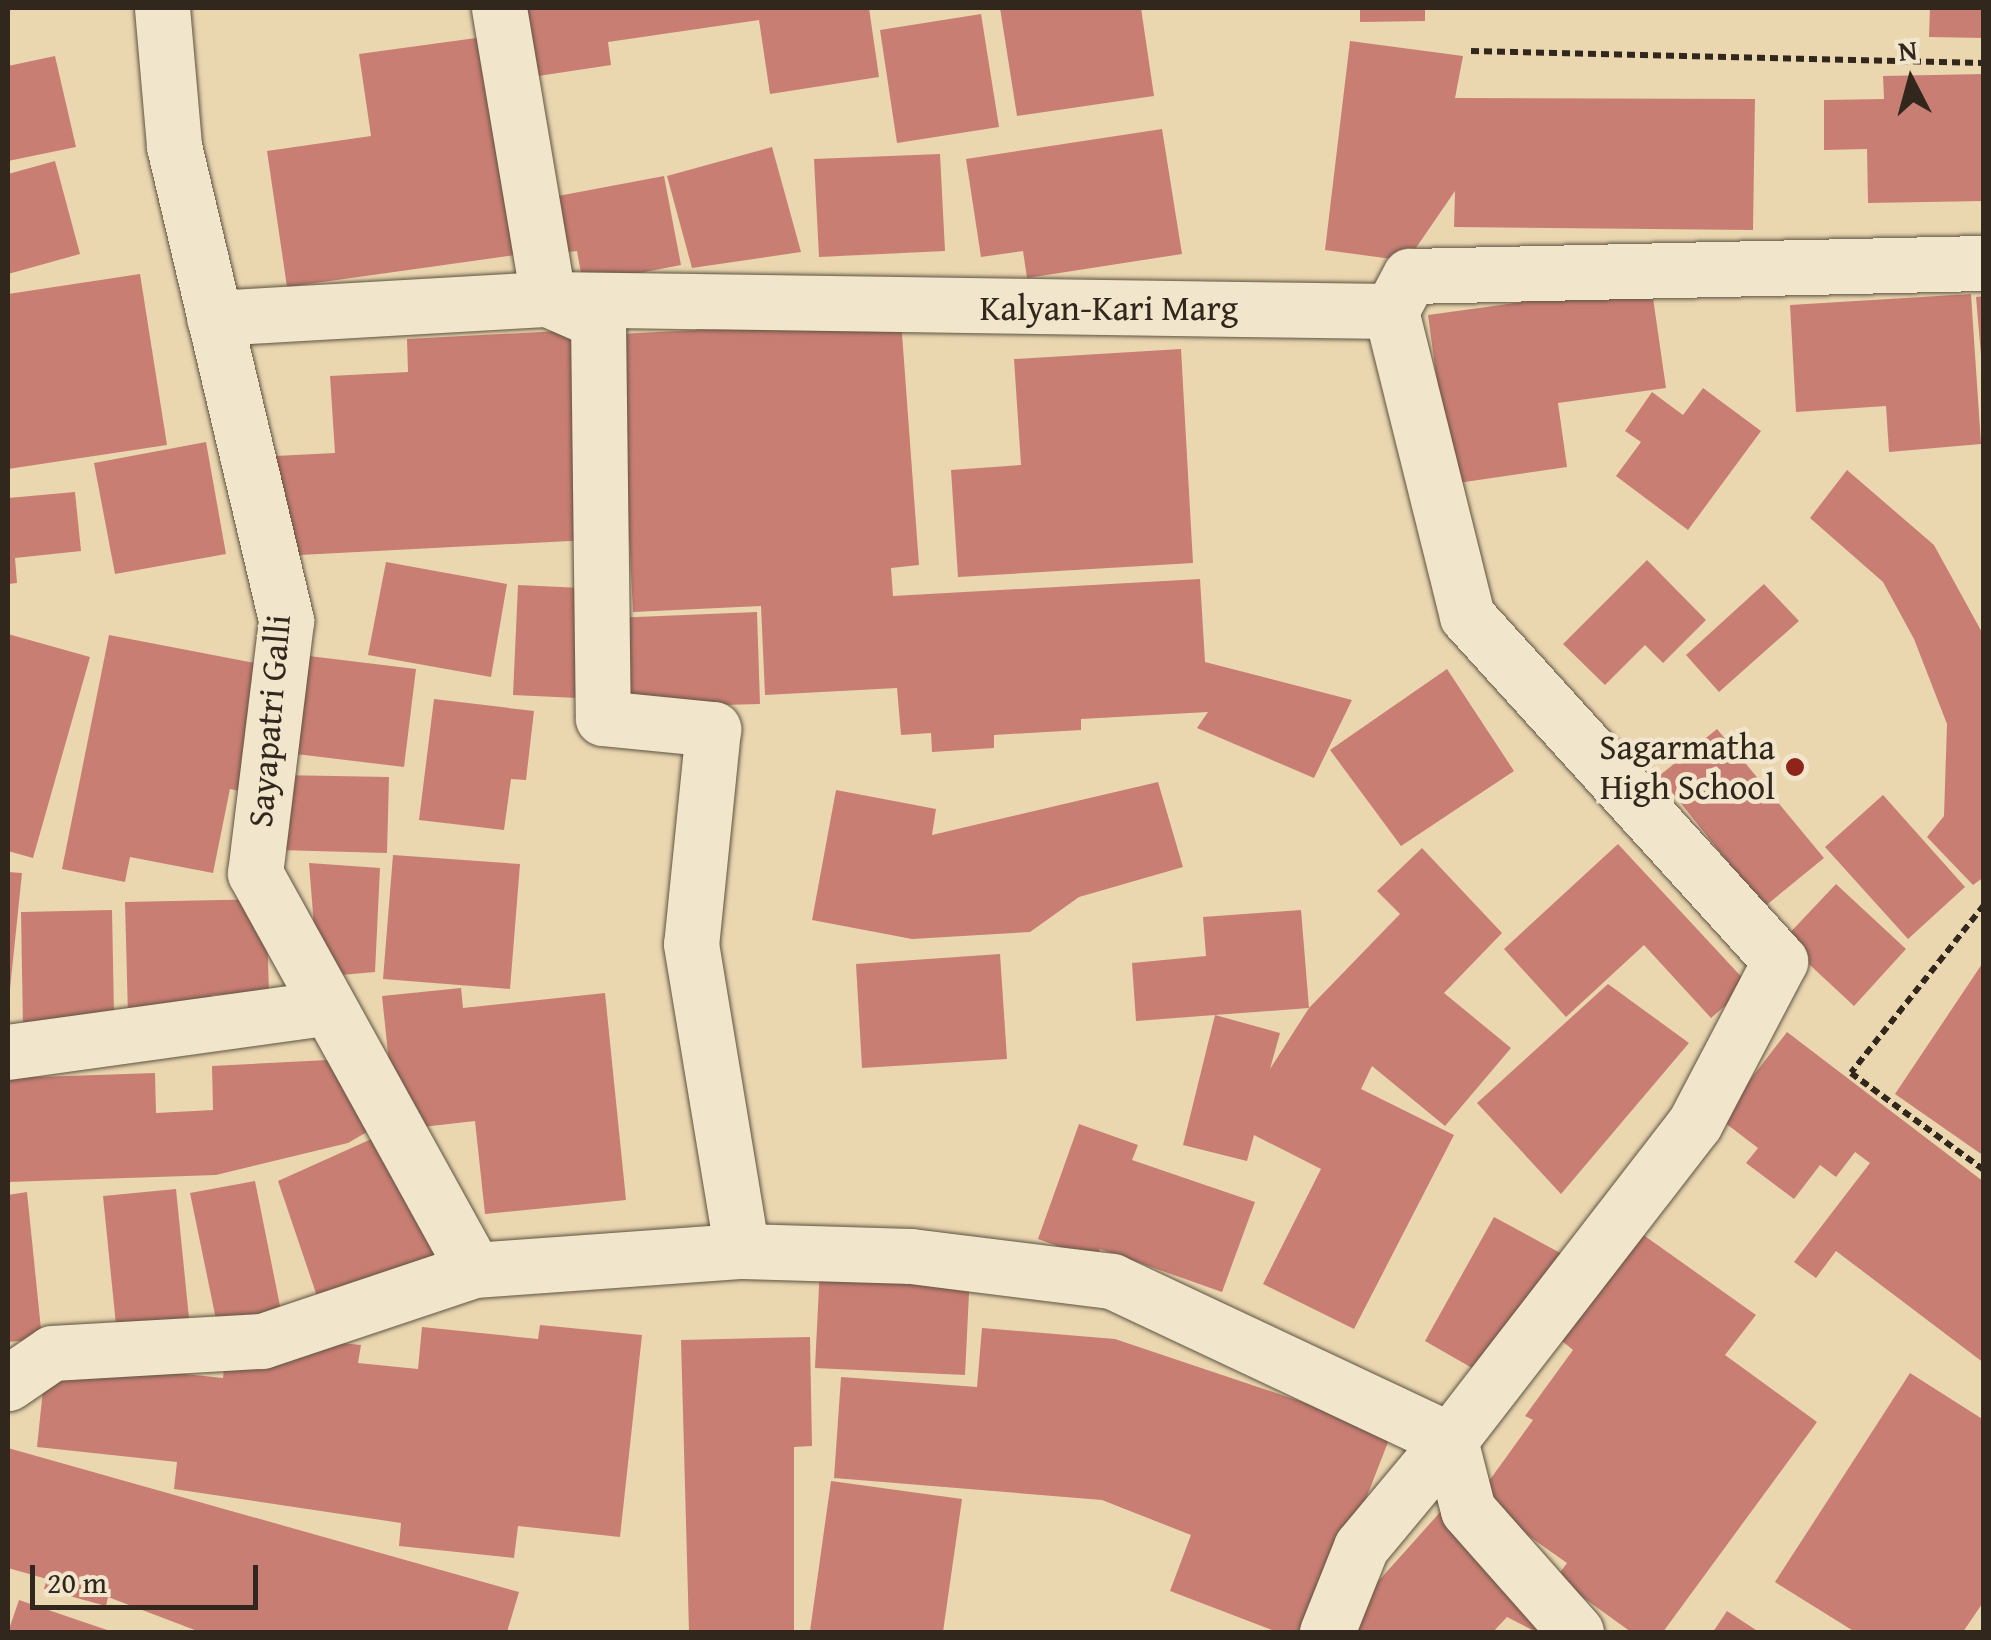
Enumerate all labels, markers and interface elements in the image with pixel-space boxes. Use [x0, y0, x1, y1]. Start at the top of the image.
text: N [1896, 28, 1919, 71]
north arrow [1861, 30, 1961, 130]
street label: Kalyan-Kari Marg [980, 287, 1238, 329]
street label: Sayapatri Galli [239, 613, 299, 829]
place label: Sagarmatha High School [1599, 726, 1775, 808]
marker: Sagarmatha High School [1784, 756, 1806, 778]
scale bar [35, 1545, 262, 1607]
text: 20 m [47, 1560, 107, 1604]

